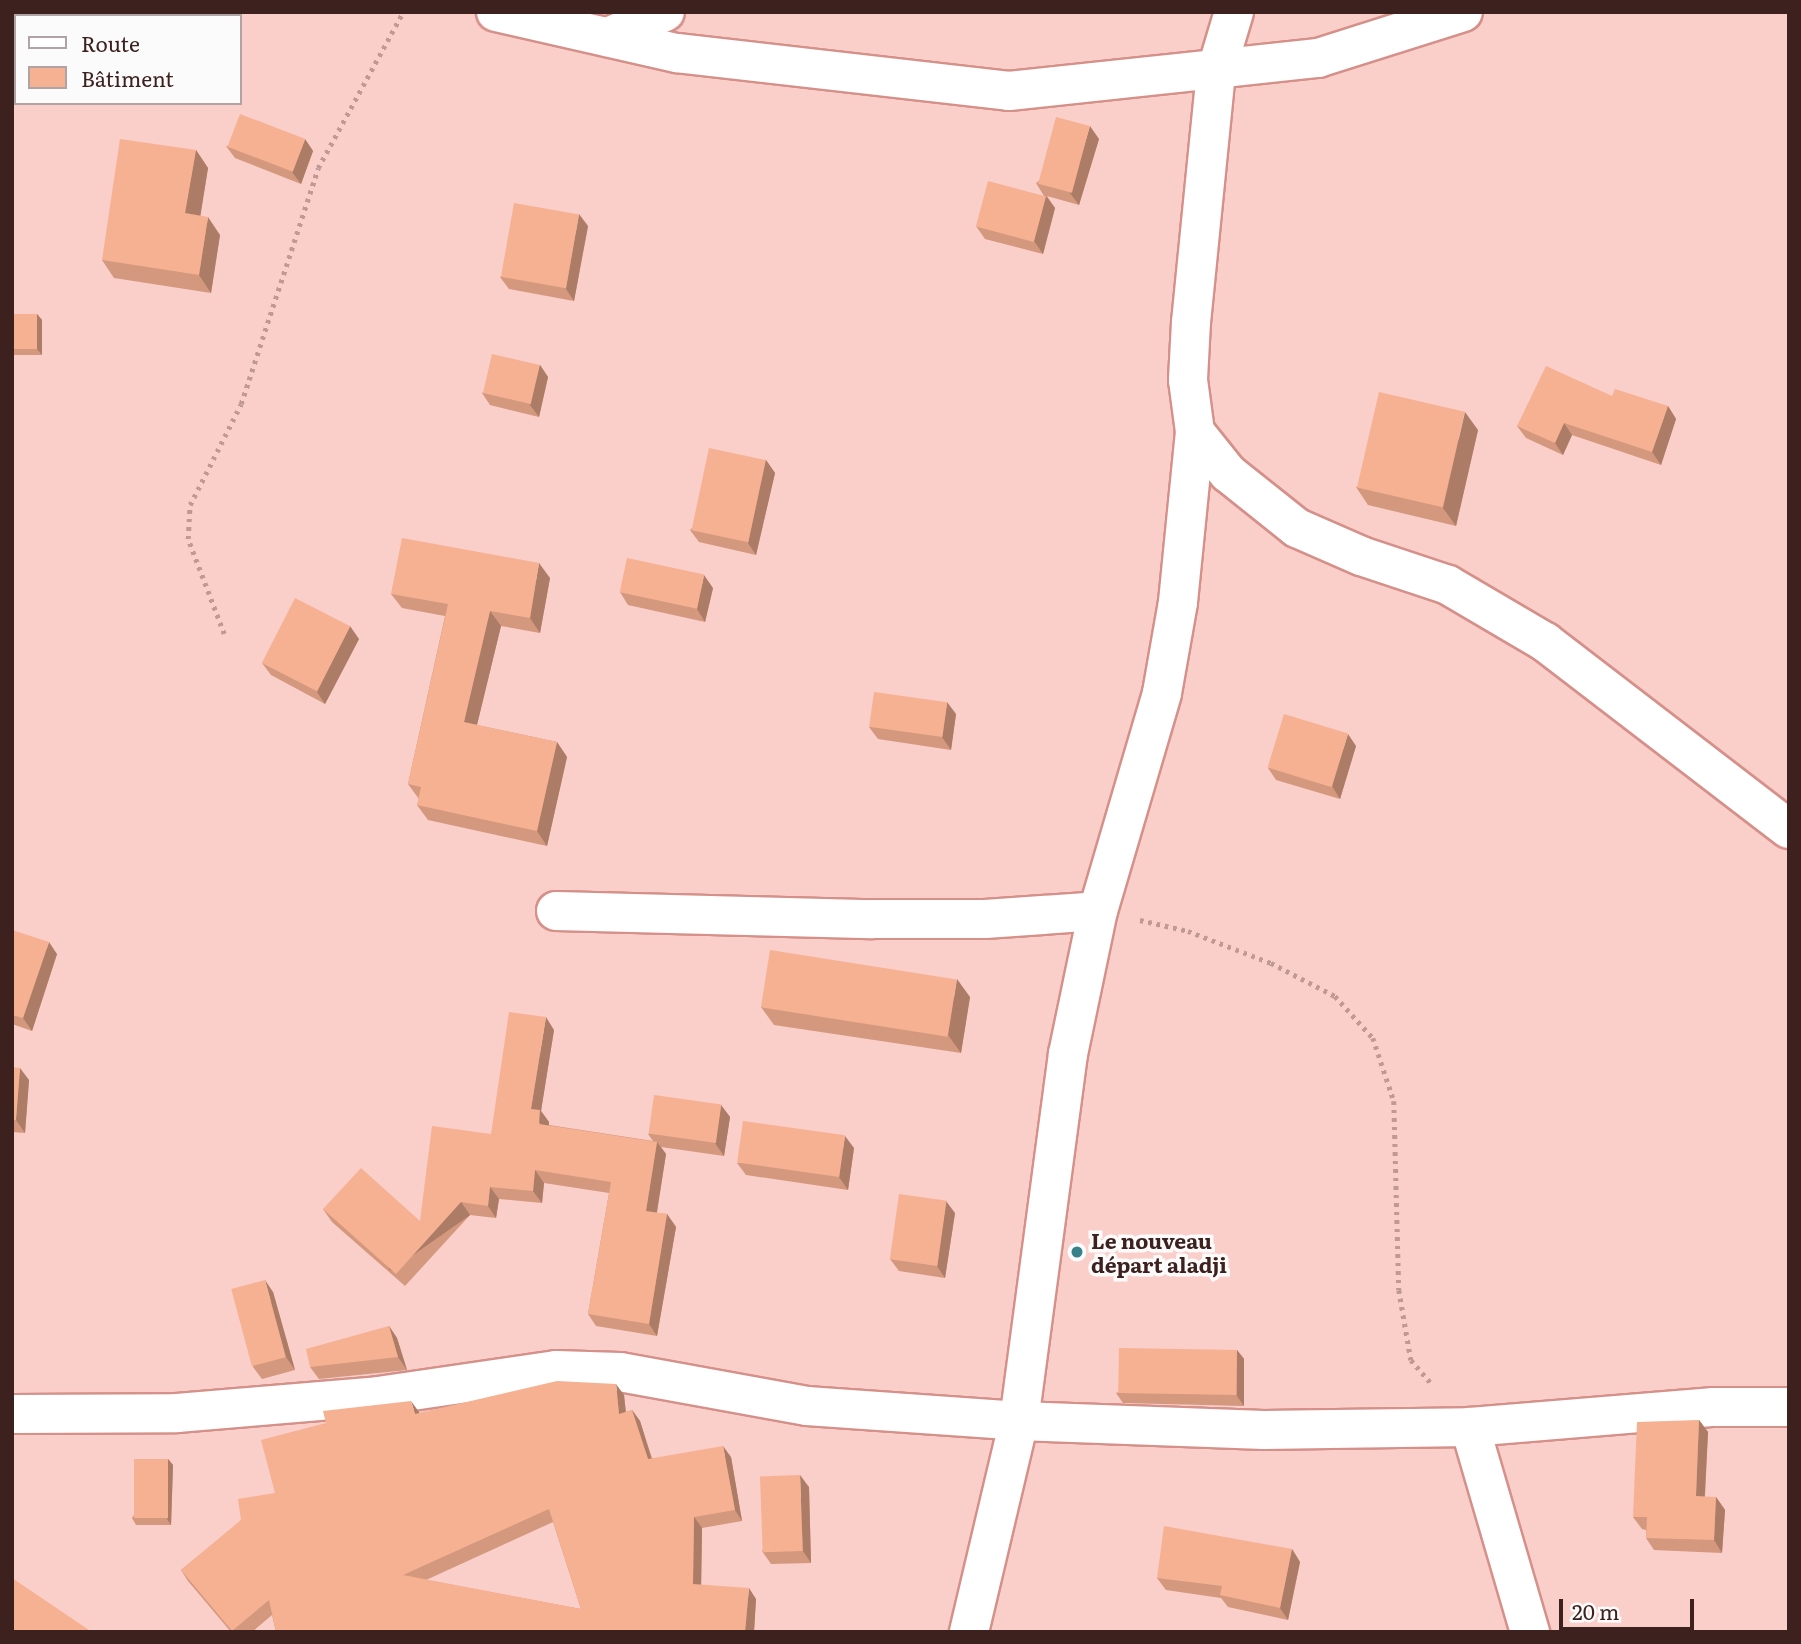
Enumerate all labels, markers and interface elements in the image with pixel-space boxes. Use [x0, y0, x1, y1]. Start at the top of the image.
legend [14, 14, 242, 105]
text: Route [81, 27, 140, 58]
text: Bâtiment [81, 62, 174, 93]
place label: Le nouveau départ aladji [1091, 1227, 1227, 1277]
marker: Le nouveau départ aladji [1069, 1244, 1085, 1260]
scale bar [1563, 1584, 1698, 1628]
text: 20 m [1572, 1595, 1619, 1626]

